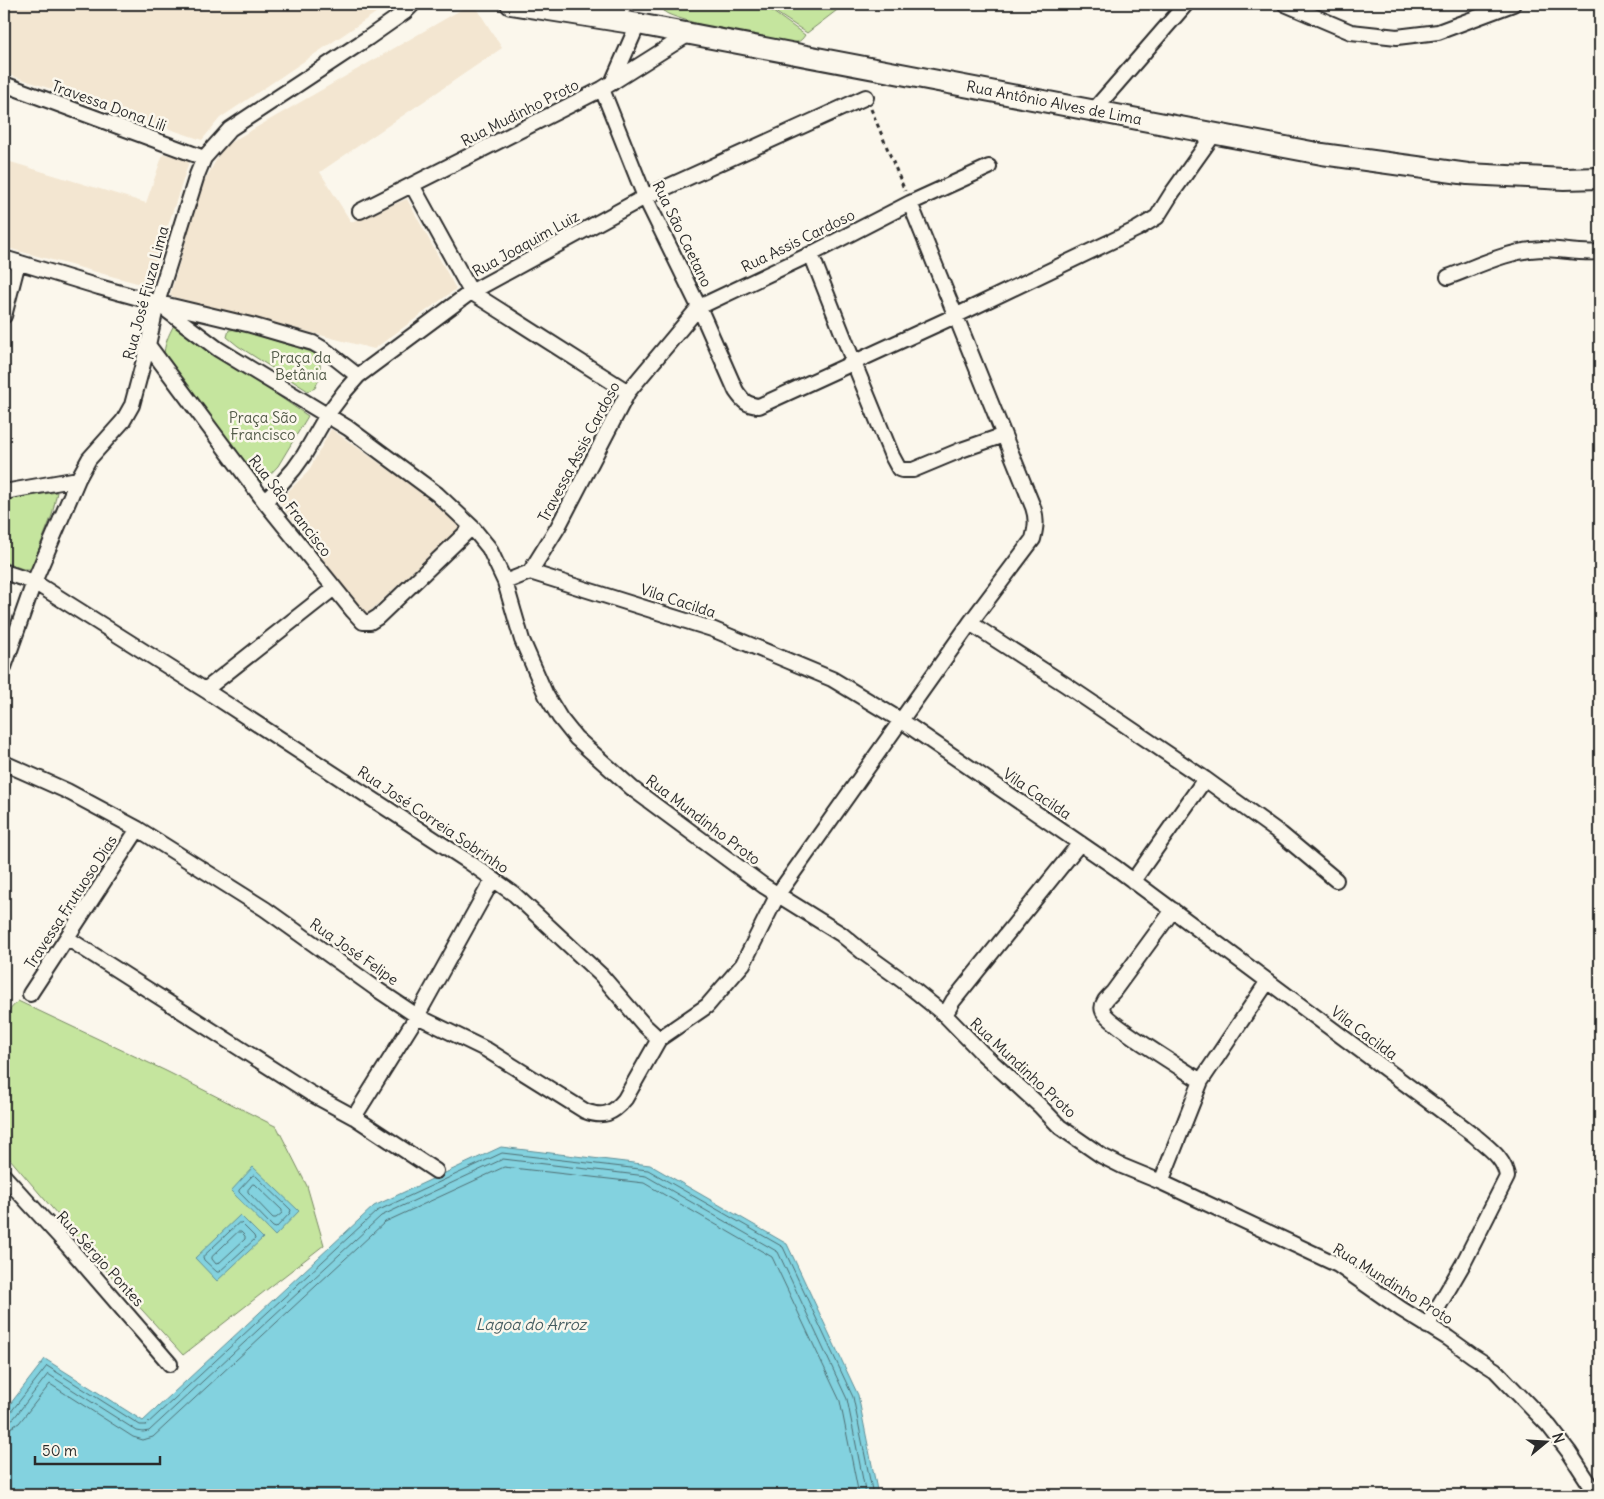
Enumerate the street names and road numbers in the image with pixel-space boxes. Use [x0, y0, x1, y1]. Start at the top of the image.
street label: Rua Mudinho Proto [458, 75, 582, 150]
street label: Travessa Dona Lili [49, 76, 169, 135]
street label: Rua Antônio Alves de Lima [965, 76, 1144, 129]
street label: Rua São Caetano [648, 177, 716, 290]
street label: Rua Assis Cardoso [738, 205, 858, 276]
street label: Rua Joaquim Luiz [469, 206, 583, 281]
street label: Rua José Fiuza Lima [119, 223, 173, 362]
street label: Travessa Assis Cardoso [533, 378, 624, 525]
street label: Rua São Francisco [245, 451, 336, 560]
street label: Vila Cacilda [638, 579, 719, 622]
street label: Rua José Correia Sobrinho [354, 762, 513, 877]
street label: Vila Cacilda [1000, 764, 1075, 824]
street label: Rua Mundinho Proto [642, 770, 764, 869]
street label: Travessa Frutuoso Dias [20, 831, 121, 972]
street label: Rua José Felipe [306, 914, 402, 989]
street label: Vila Cacilda [1327, 1001, 1402, 1064]
street label: Rua Mundinho Proto [966, 1014, 1080, 1122]
street label: Rua Sérgio Pontes [53, 1207, 148, 1310]
street label: Rua Mundinho Proto [1330, 1239, 1457, 1328]

